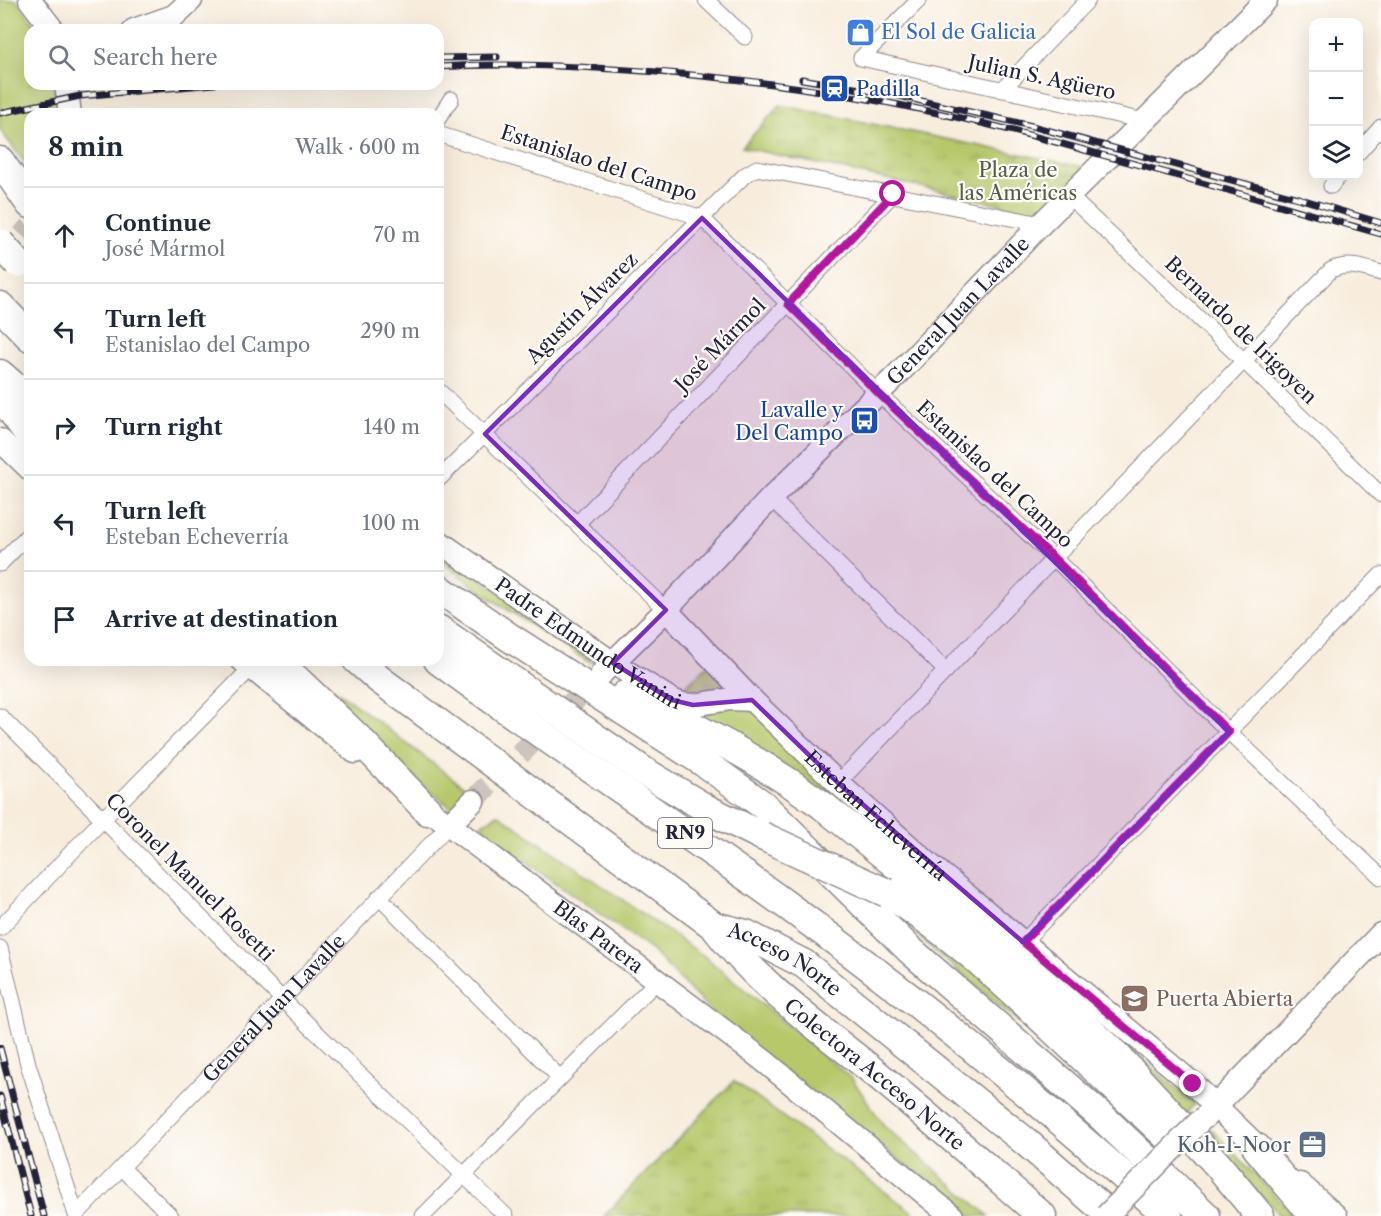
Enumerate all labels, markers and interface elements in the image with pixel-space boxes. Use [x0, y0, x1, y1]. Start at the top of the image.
shop icon: El Sol de Galicia [844, 16, 876, 48]
map controls [1309, 18, 1363, 180]
button: + [1309, 18, 1363, 72]
place label: El Sol de Galicia [881, 20, 1037, 44]
search box [24, 24, 444, 90]
icon: search [45, 41, 78, 74]
text: Search here [93, 44, 218, 71]
street label: Julian S. Agüero [963, 49, 1118, 104]
button: − [1309, 72, 1363, 126]
station icon: Padilla [819, 73, 851, 105]
place label: Padilla [856, 77, 921, 101]
street label: Estanislao del Campo [498, 120, 700, 206]
button: layers [1309, 126, 1363, 180]
text: 8 min [48, 131, 124, 163]
text: Walk · 600 m [295, 135, 420, 159]
park label: Plaza de las Américas [959, 158, 1077, 205]
route start [879, 180, 905, 206]
text: Continue [105, 210, 211, 237]
icon: ahead [48, 219, 81, 252]
text: 70 m [374, 223, 420, 247]
street label: General Juan Lavalle [882, 232, 1034, 390]
text: José Mármol [105, 237, 225, 261]
street label: Agustín Álvarez [520, 247, 643, 369]
street label: Bernardo de Irigoyen [1160, 251, 1322, 409]
street label: José Mármol [668, 293, 770, 399]
text: Turn left [105, 306, 206, 333]
icon: left [48, 315, 81, 348]
text: 290 m [360, 319, 420, 343]
text: Estanislao del Campo [105, 333, 310, 357]
street label: Estanislao del Campo [912, 395, 1078, 553]
place label: Lavalle y Del Campo [735, 398, 844, 445]
bus stop icon: Lavalle y Del Campo [848, 405, 880, 437]
icon: right [48, 411, 81, 444]
text: Turn right [105, 414, 223, 441]
text: 140 m [363, 415, 420, 439]
text: Turn left [105, 498, 206, 525]
icon: left [48, 507, 81, 540]
text: 100 m [362, 511, 420, 535]
text: Esteban Echeverría [105, 525, 289, 549]
street label: Padre Edmundo Vanini [490, 573, 684, 714]
icon: arrive [48, 603, 81, 636]
text: Arrive at destination [105, 606, 338, 633]
street label: Esteban Echeverría [800, 745, 953, 886]
street label: Coronel Manuel Rosetti [101, 788, 279, 966]
road number: RN9 [658, 818, 712, 848]
street label: Blas Parera [549, 895, 648, 978]
street label: Acceso Norte [724, 918, 846, 1001]
street label: General Juan Lavalle [197, 929, 350, 1087]
school or university icon: Puerta Abierta [1119, 983, 1151, 1015]
place label: Puerta Abierta [1156, 987, 1294, 1011]
street label: Colectora Acceso Norte [780, 993, 970, 1155]
route end [1179, 1070, 1205, 1096]
office icon: Koh-I-Noor [1296, 1129, 1328, 1161]
place label: Koh-I-Noor [1177, 1133, 1292, 1157]

